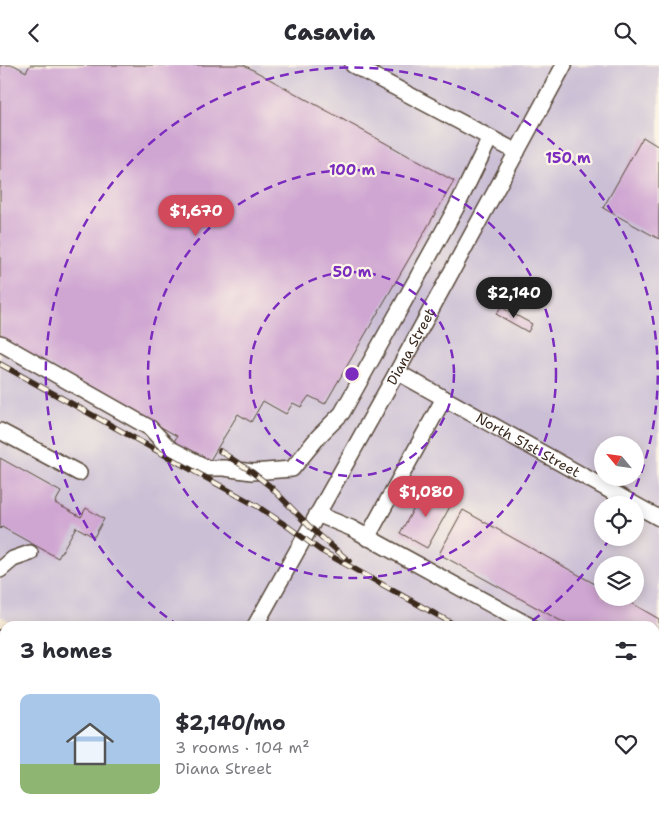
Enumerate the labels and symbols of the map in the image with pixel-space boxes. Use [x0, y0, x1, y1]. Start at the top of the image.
text: 150 m [545, 148, 591, 168]
text: 100 m [329, 160, 375, 180]
pin: $1,670 [155, 195, 237, 237]
text: 50 m [333, 262, 372, 282]
pin: $2,140 [473, 277, 555, 319]
street label: Diana Street [383, 305, 439, 388]
centre of rings [343, 365, 361, 383]
street label: North 51st Street [473, 409, 583, 481]
north arrow [594, 436, 644, 486]
pin: $1,080 [385, 475, 467, 518]

